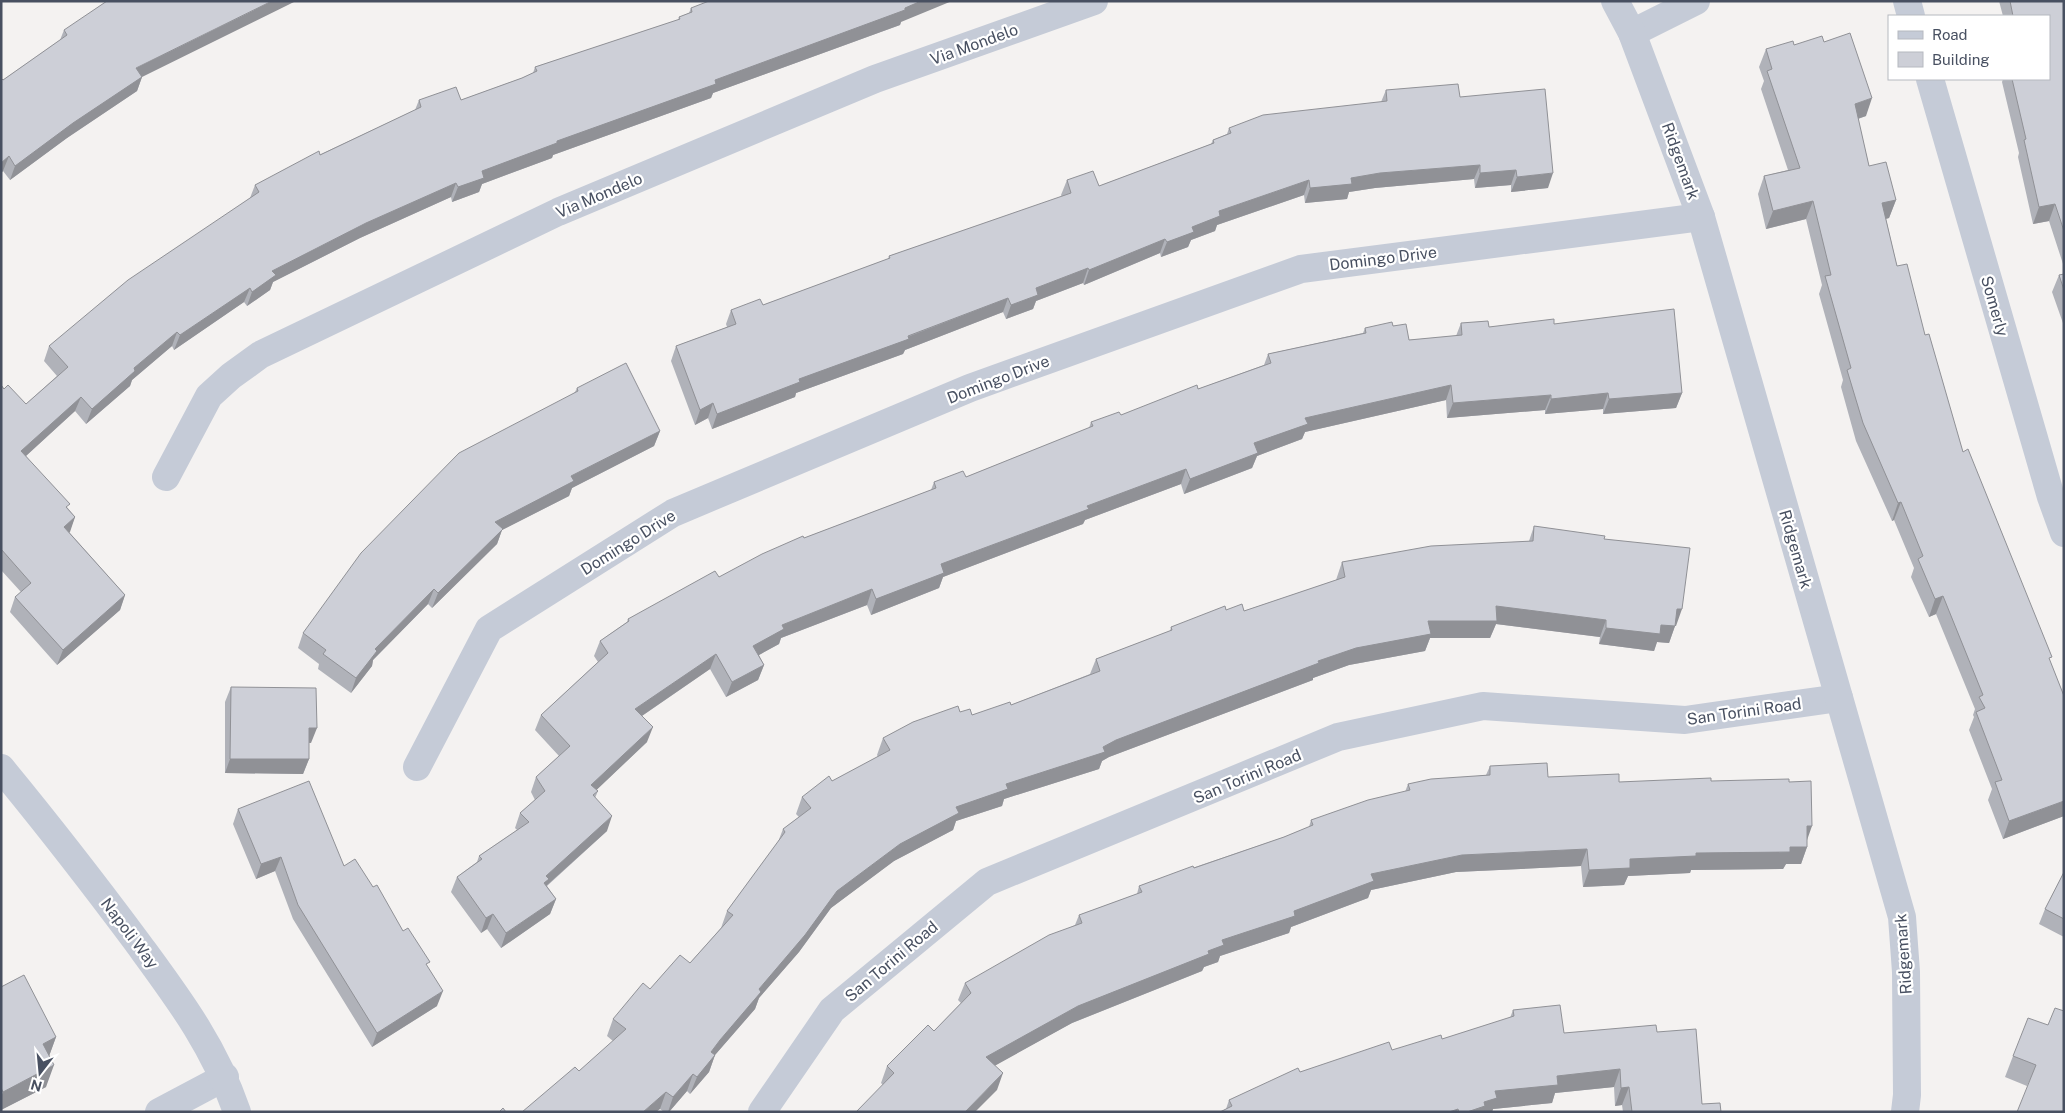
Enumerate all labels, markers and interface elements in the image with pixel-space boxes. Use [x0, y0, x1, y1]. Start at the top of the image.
legend [1888, 15, 2050, 80]
street label: Via Mondelo [928, 20, 1021, 69]
text: Road [1932, 26, 1968, 43]
text: Building [1932, 51, 1990, 68]
street label: Ridgemark [1658, 120, 1703, 202]
street label: Via Mondelo [553, 169, 645, 222]
street label: Domingo Drive [1328, 242, 1438, 275]
street label: Somerly [1977, 274, 2012, 339]
street label: Domingo Drive [944, 351, 1052, 408]
street label: Domingo Drive [577, 506, 679, 579]
street label: Ridgemark [1775, 508, 1816, 591]
street label: San Torini Road [1686, 694, 1803, 729]
street label: San Torini Road [1190, 745, 1304, 808]
street label: Napoli Way [97, 894, 163, 973]
street label: Ridgemark [1891, 913, 1916, 995]
street label: San Torini Road [841, 917, 942, 1006]
north arrow [15, 1048, 65, 1098]
text: N [29, 1076, 44, 1095]

